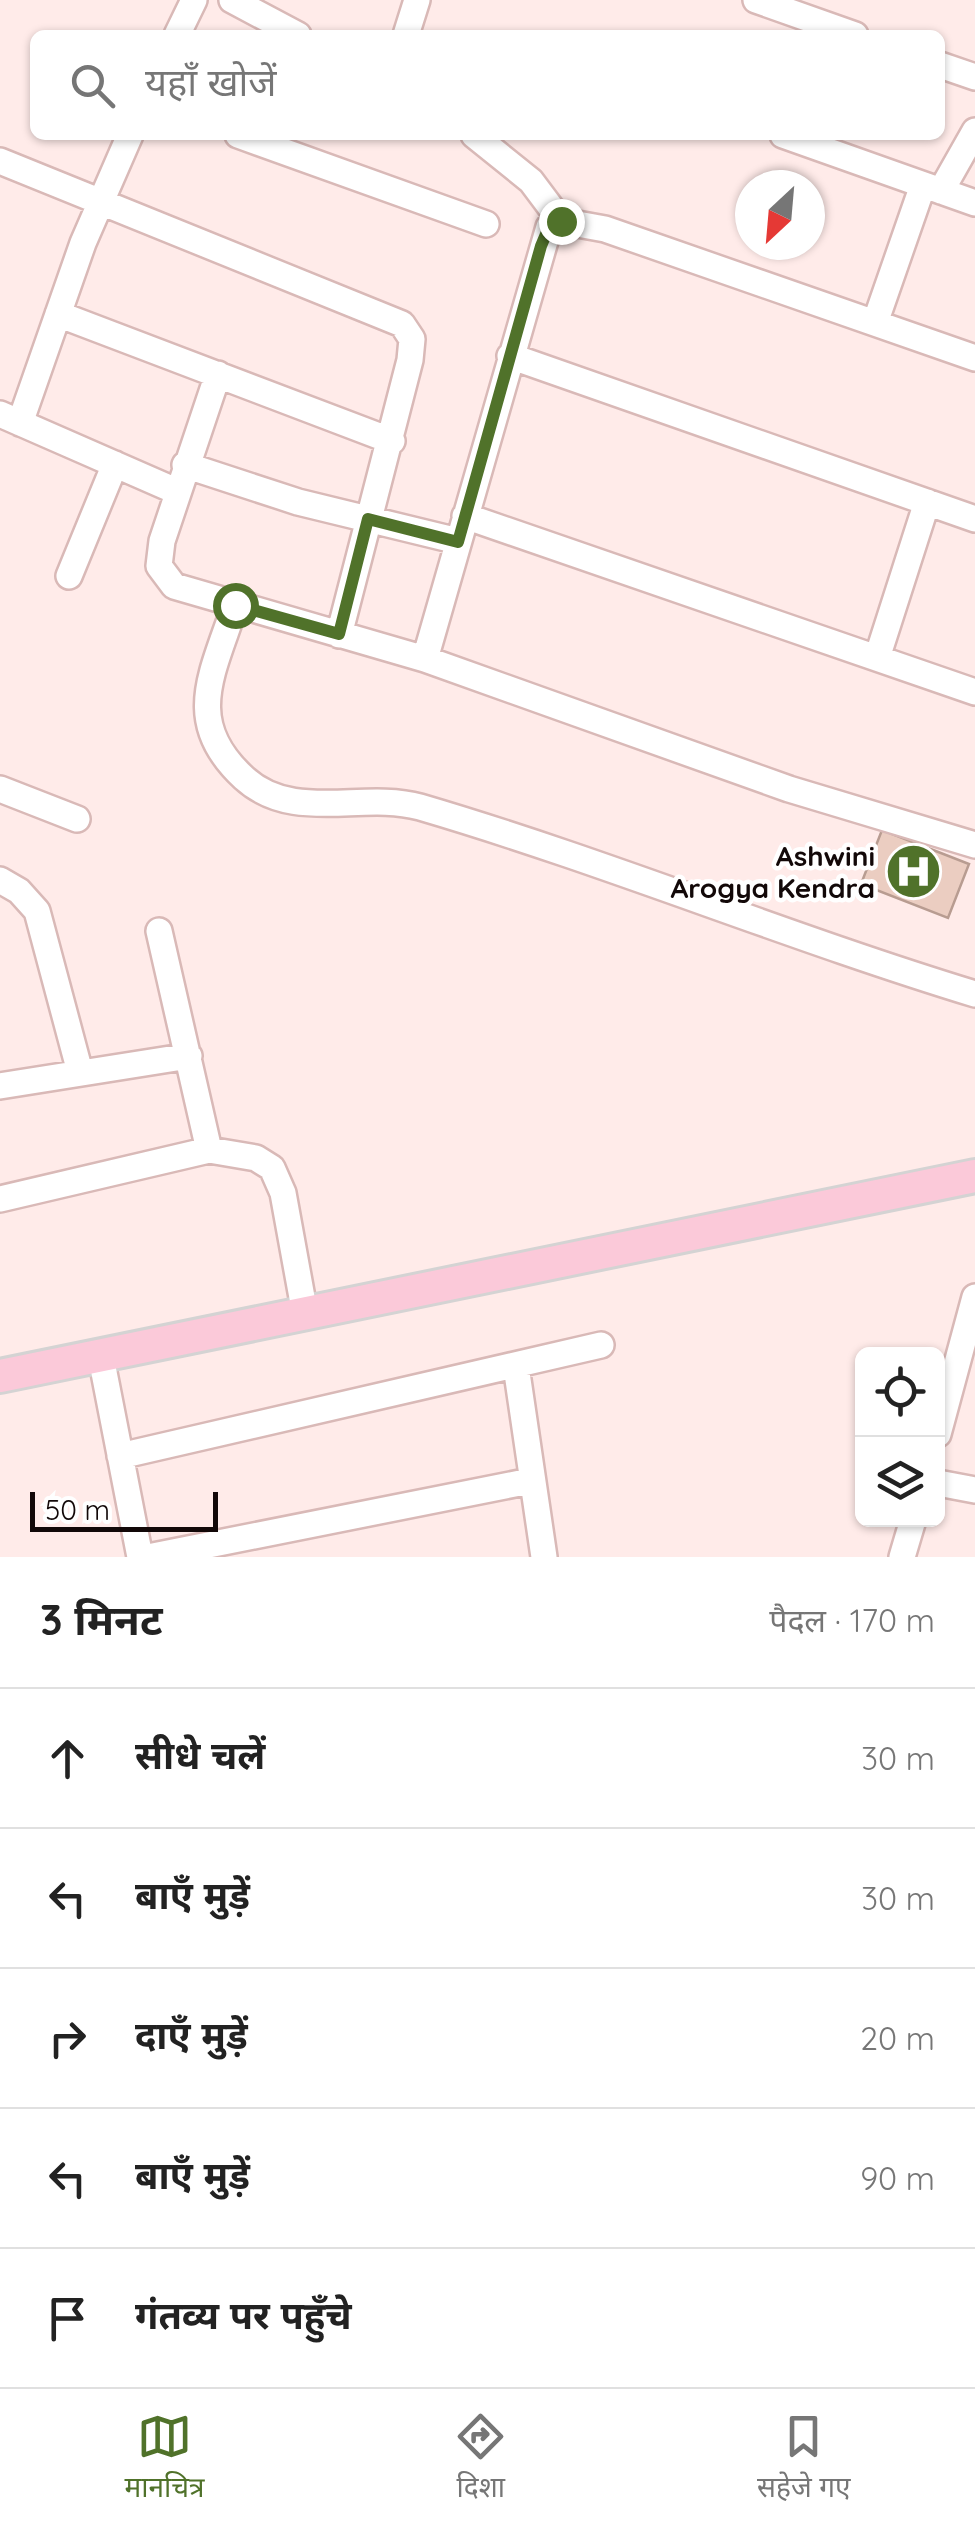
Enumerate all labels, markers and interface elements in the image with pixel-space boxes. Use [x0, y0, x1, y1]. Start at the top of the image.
search box [30, 30, 945, 140]
icon: search [65, 58, 120, 113]
text: यहाँ खोजें [145, 58, 277, 106]
north arrow [735, 170, 825, 260]
route end [539, 199, 585, 245]
route start [213, 583, 259, 629]
place label: Ashwini Arogya Kendra [670, 838, 875, 905]
hospital icon: Ashwini Arogya Kendra [884, 842, 944, 902]
map controls [855, 1347, 945, 1527]
button: locate [855, 1347, 945, 1437]
button: layers [855, 1437, 945, 1527]
scale bar [30, 1487, 218, 1532]
text: 50 m [45, 1492, 110, 1527]
text: 3 मिनट [40, 1593, 162, 1646]
text: पैदल · 170 m [769, 1600, 935, 1640]
icon: ahead [40, 1731, 95, 1786]
text: सीधे चलें [135, 1731, 265, 1779]
text: 30 m [861, 1738, 935, 1778]
icon: left [40, 1871, 95, 1926]
text: बाएँ मुड़ें [135, 1871, 250, 1919]
text: 30 m [861, 1878, 935, 1918]
icon: right [40, 2011, 95, 2066]
text: दाएँ मुड़ें [135, 2011, 248, 2059]
text: 20 m [860, 2018, 935, 2058]
icon: left [40, 2151, 95, 2206]
text: बाएँ मुड़ें [135, 2151, 250, 2199]
text: 90 m [860, 2158, 935, 2198]
icon: arrive [40, 2291, 95, 2346]
text: गंतव्य पर पहुँचे [135, 2291, 352, 2339]
tab: मानचित्र [124, 2409, 204, 2508]
tab: दिशा [453, 2409, 508, 2508]
tab: सहेजे गए [757, 2409, 851, 2508]

